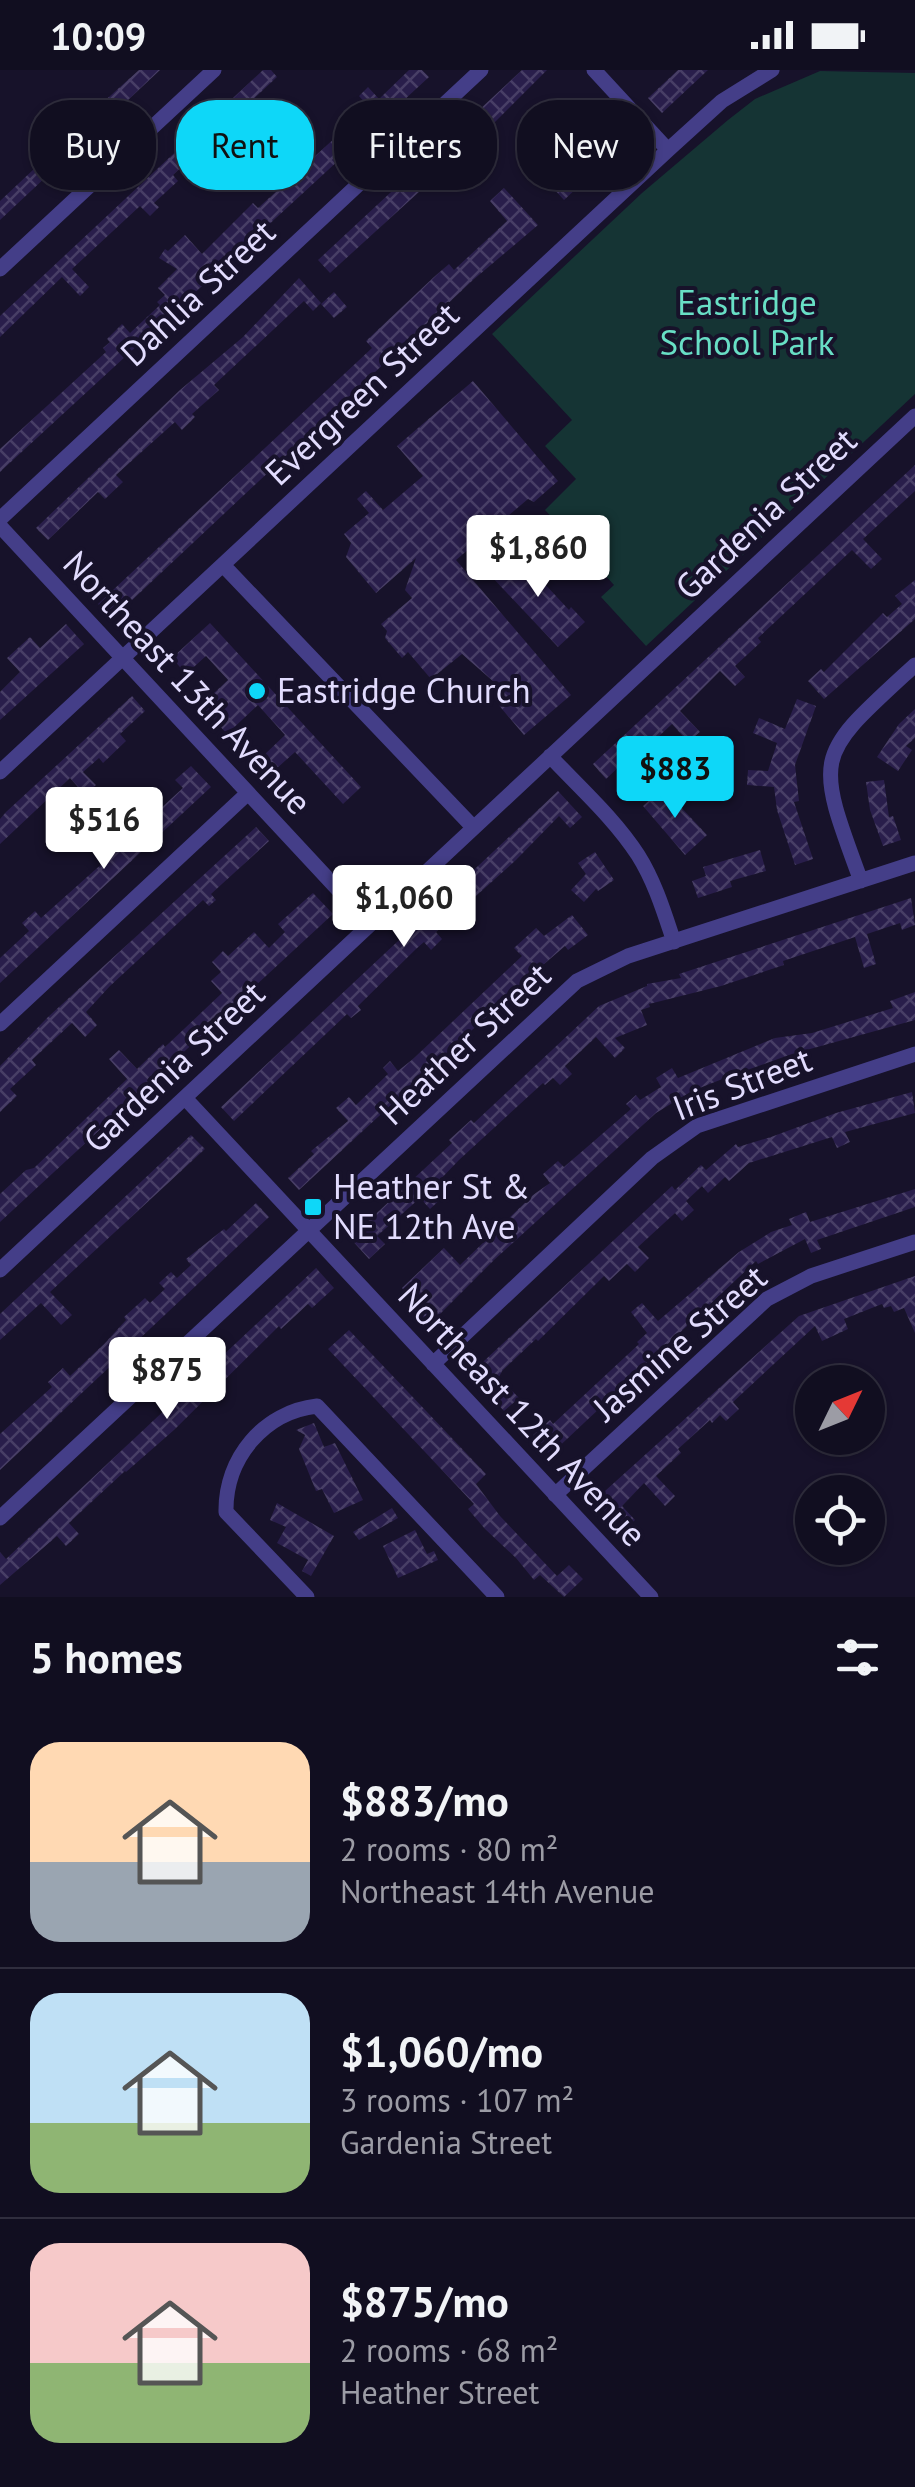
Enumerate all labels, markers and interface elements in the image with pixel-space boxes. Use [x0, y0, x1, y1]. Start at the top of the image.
text: 10:09 [50, 11, 146, 60]
chip: Buy [30, 100, 156, 190]
chip: Rent [176, 100, 314, 190]
chip: Filters [334, 100, 497, 190]
chip: New [517, 100, 654, 190]
street label: Dahlia Street [110, 209, 284, 376]
park label: Eastridge School Park [660, 279, 835, 365]
street label: Evergreen Street [255, 292, 468, 495]
street label: Gardenia Street [665, 417, 866, 609]
pin: $1,860 [457, 515, 619, 600]
text: $1,860 [489, 526, 587, 568]
street label: Northeast 13th Avenue [54, 541, 322, 824]
place label: Eastridge Church [277, 667, 531, 713]
marker: Eastridge Church [246, 680, 268, 702]
pin: $883 [616, 736, 734, 821]
text: $883 [639, 747, 711, 789]
pin: $516 [45, 787, 163, 872]
text: $516 [68, 798, 140, 840]
pin: $1,060 [323, 865, 485, 950]
text: $1,060 [355, 876, 453, 918]
street label: Heather Street [369, 952, 560, 1134]
street label: Gardenia Street [73, 970, 274, 1162]
street label: Iris Street [666, 1036, 818, 1131]
place label: Heather St & NE 12th Ave [333, 1163, 530, 1249]
marker: Heather St & NE 12th Ave [302, 1196, 324, 1218]
street label: Jasmine Street [581, 1254, 776, 1432]
street label: Northeast 12th Avenue [389, 1273, 657, 1556]
pin: $875 [108, 1337, 226, 1422]
text: $875 [131, 1348, 203, 1390]
north arrow [795, 1365, 885, 1455]
map controls [795, 1365, 885, 1565]
button: locate [795, 1475, 885, 1565]
text: 5 homes [30, 1630, 183, 1685]
icon: filters [830, 1630, 885, 1685]
text: $883/mo [340, 1773, 509, 1828]
icon: home [110, 1782, 230, 1902]
text: 2 rooms · 80 m² [340, 1828, 558, 1870]
text: Northeast 14th Avenue [340, 1870, 655, 1912]
text: $1,060/mo [340, 2024, 543, 2079]
icon: home [110, 2033, 230, 2153]
text: 3 rooms · 107 m² [340, 2079, 574, 2121]
text: Gardenia Street [340, 2121, 552, 2163]
text: $875/mo [340, 2274, 509, 2329]
icon: home [110, 2283, 230, 2403]
text: 2 rooms · 68 m² [340, 2329, 558, 2371]
text: Heather Street [340, 2371, 539, 2413]

